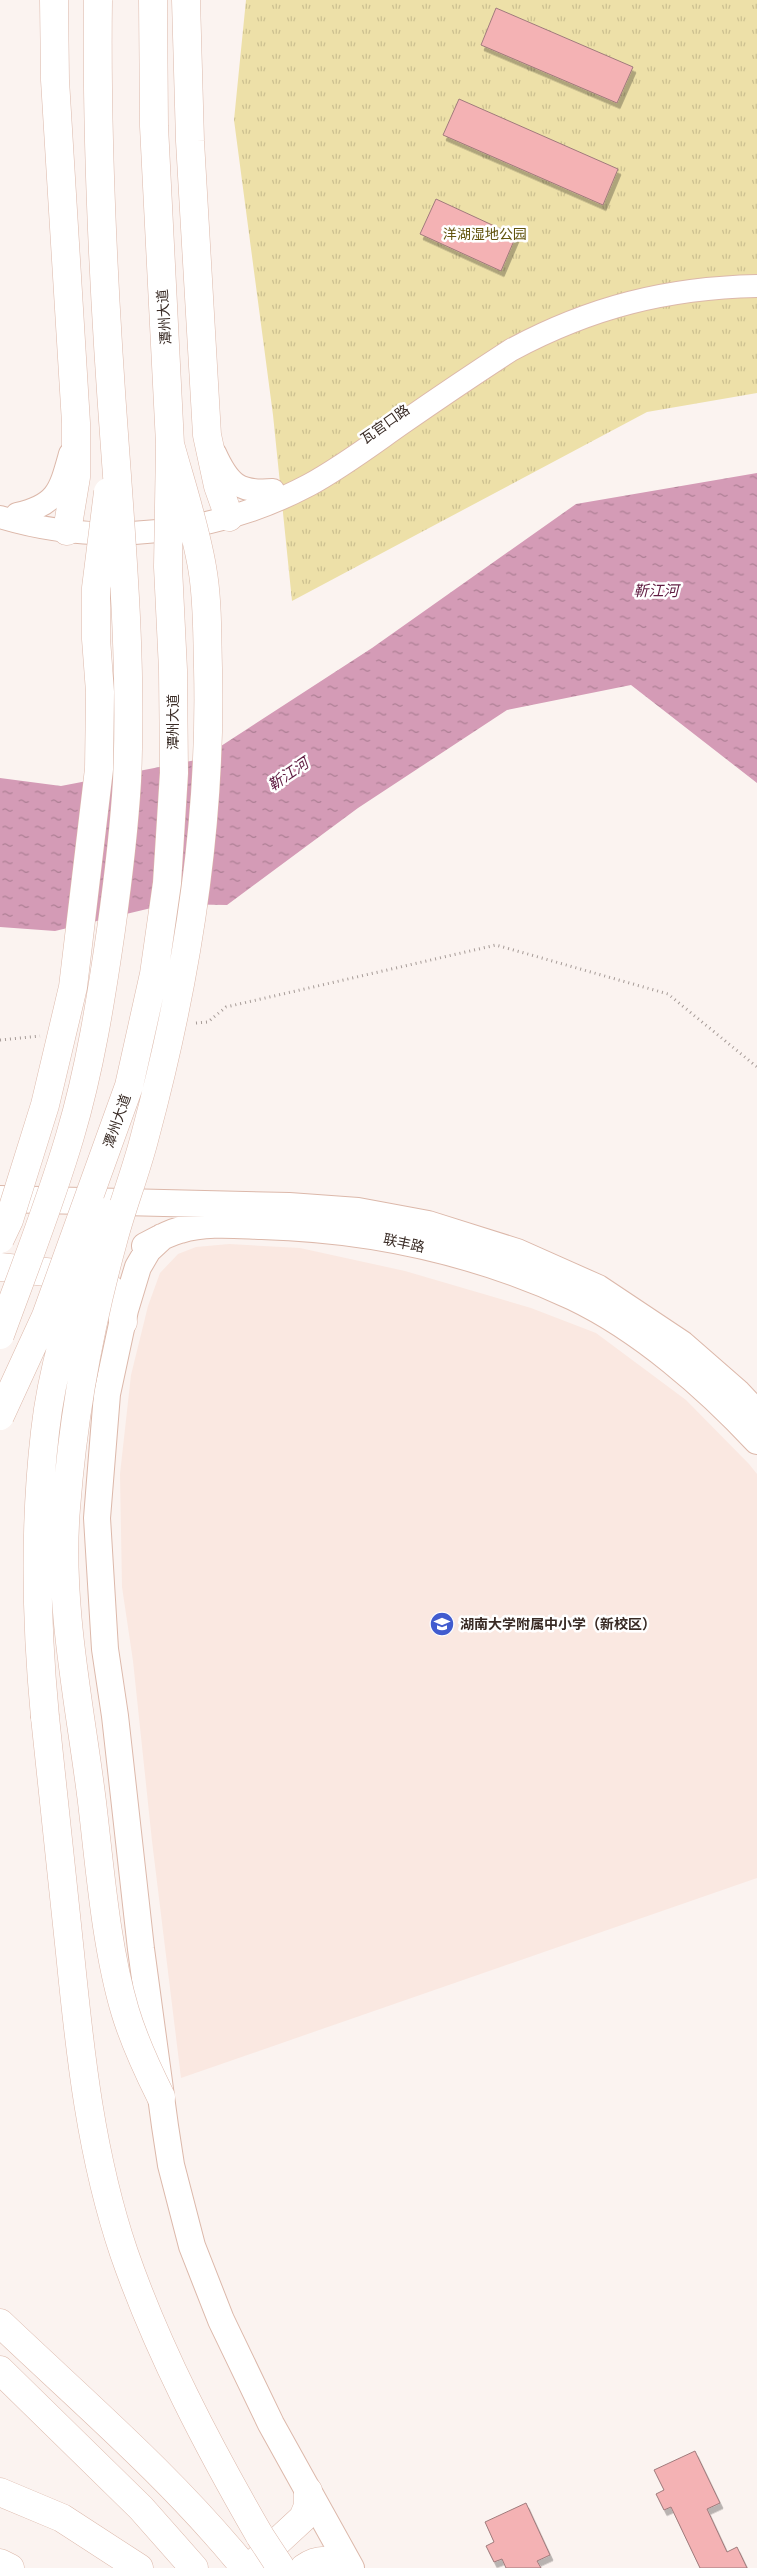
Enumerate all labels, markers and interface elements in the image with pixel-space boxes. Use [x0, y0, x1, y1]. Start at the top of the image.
park label: 洋湖湿地公园 [443, 226, 527, 242]
street label: 潭州大道 [154, 289, 174, 345]
street label: 瓦官口路 [357, 401, 413, 447]
water label: 靳江河 [633, 582, 681, 599]
street label: 潭州大道 [165, 694, 181, 750]
water label: 靳江河 [265, 753, 314, 794]
street label: 潭州大道 [100, 1092, 134, 1150]
street label: 联丰路 [382, 1231, 426, 1255]
school or university icon: 湖南大学附属中小学（新校区） [429, 1611, 455, 1637]
place label: 湖南大学附属中小学（新校区） [460, 1616, 656, 1632]

